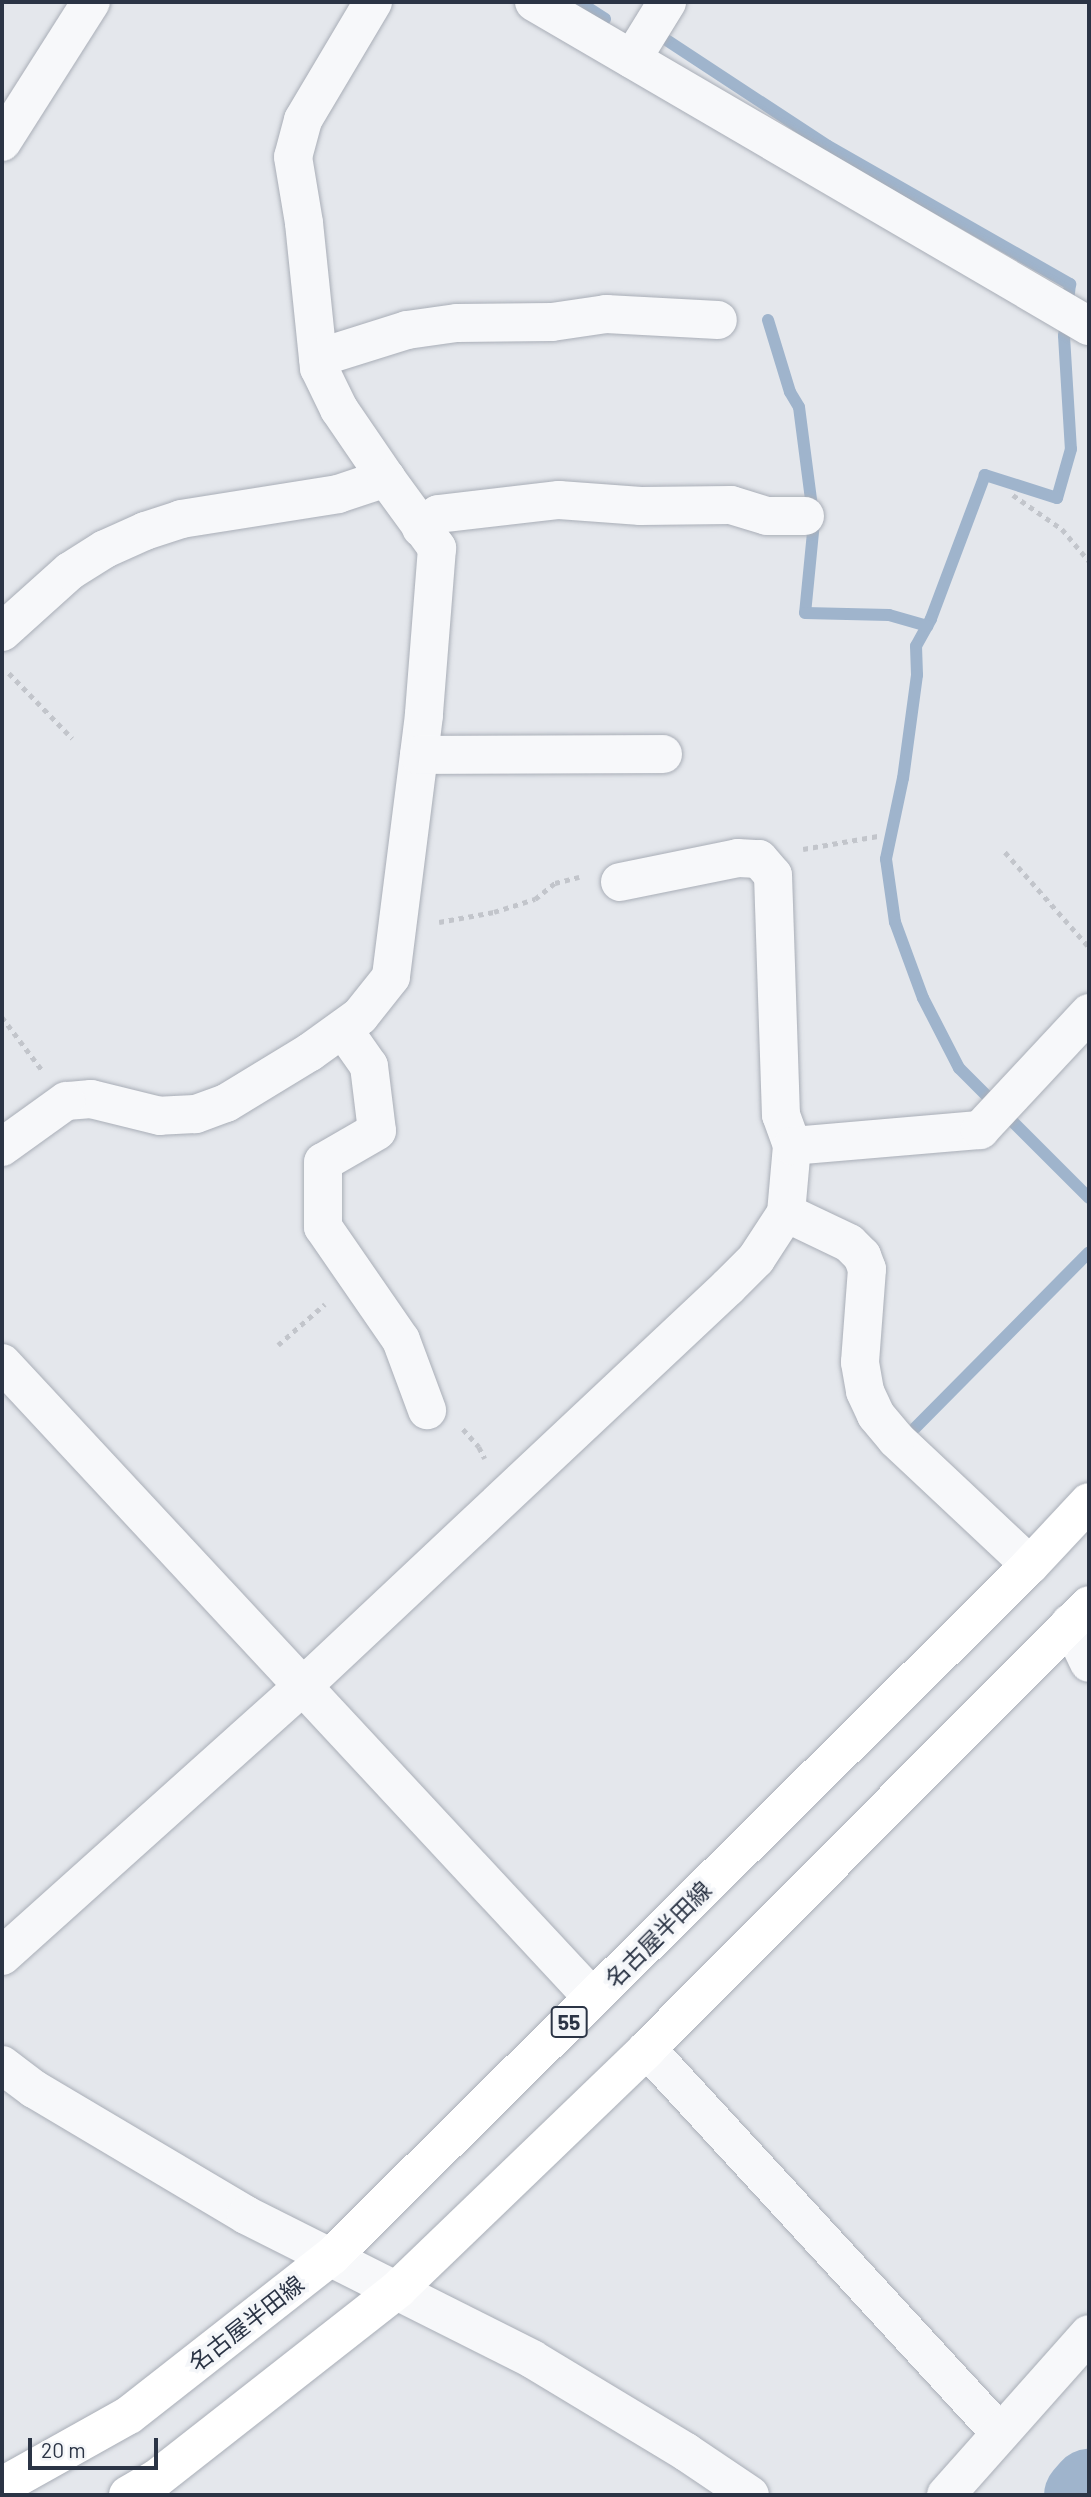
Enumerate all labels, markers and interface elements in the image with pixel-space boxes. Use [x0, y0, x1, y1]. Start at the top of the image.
street label: 名古屋半田線 [599, 1875, 717, 1993]
road number: 55 [550, 2004, 588, 2039]
street label: 名古屋半田線 [183, 2270, 309, 2376]
scale bar [32, 2424, 161, 2468]
text: 20 m [41, 2437, 86, 2462]

